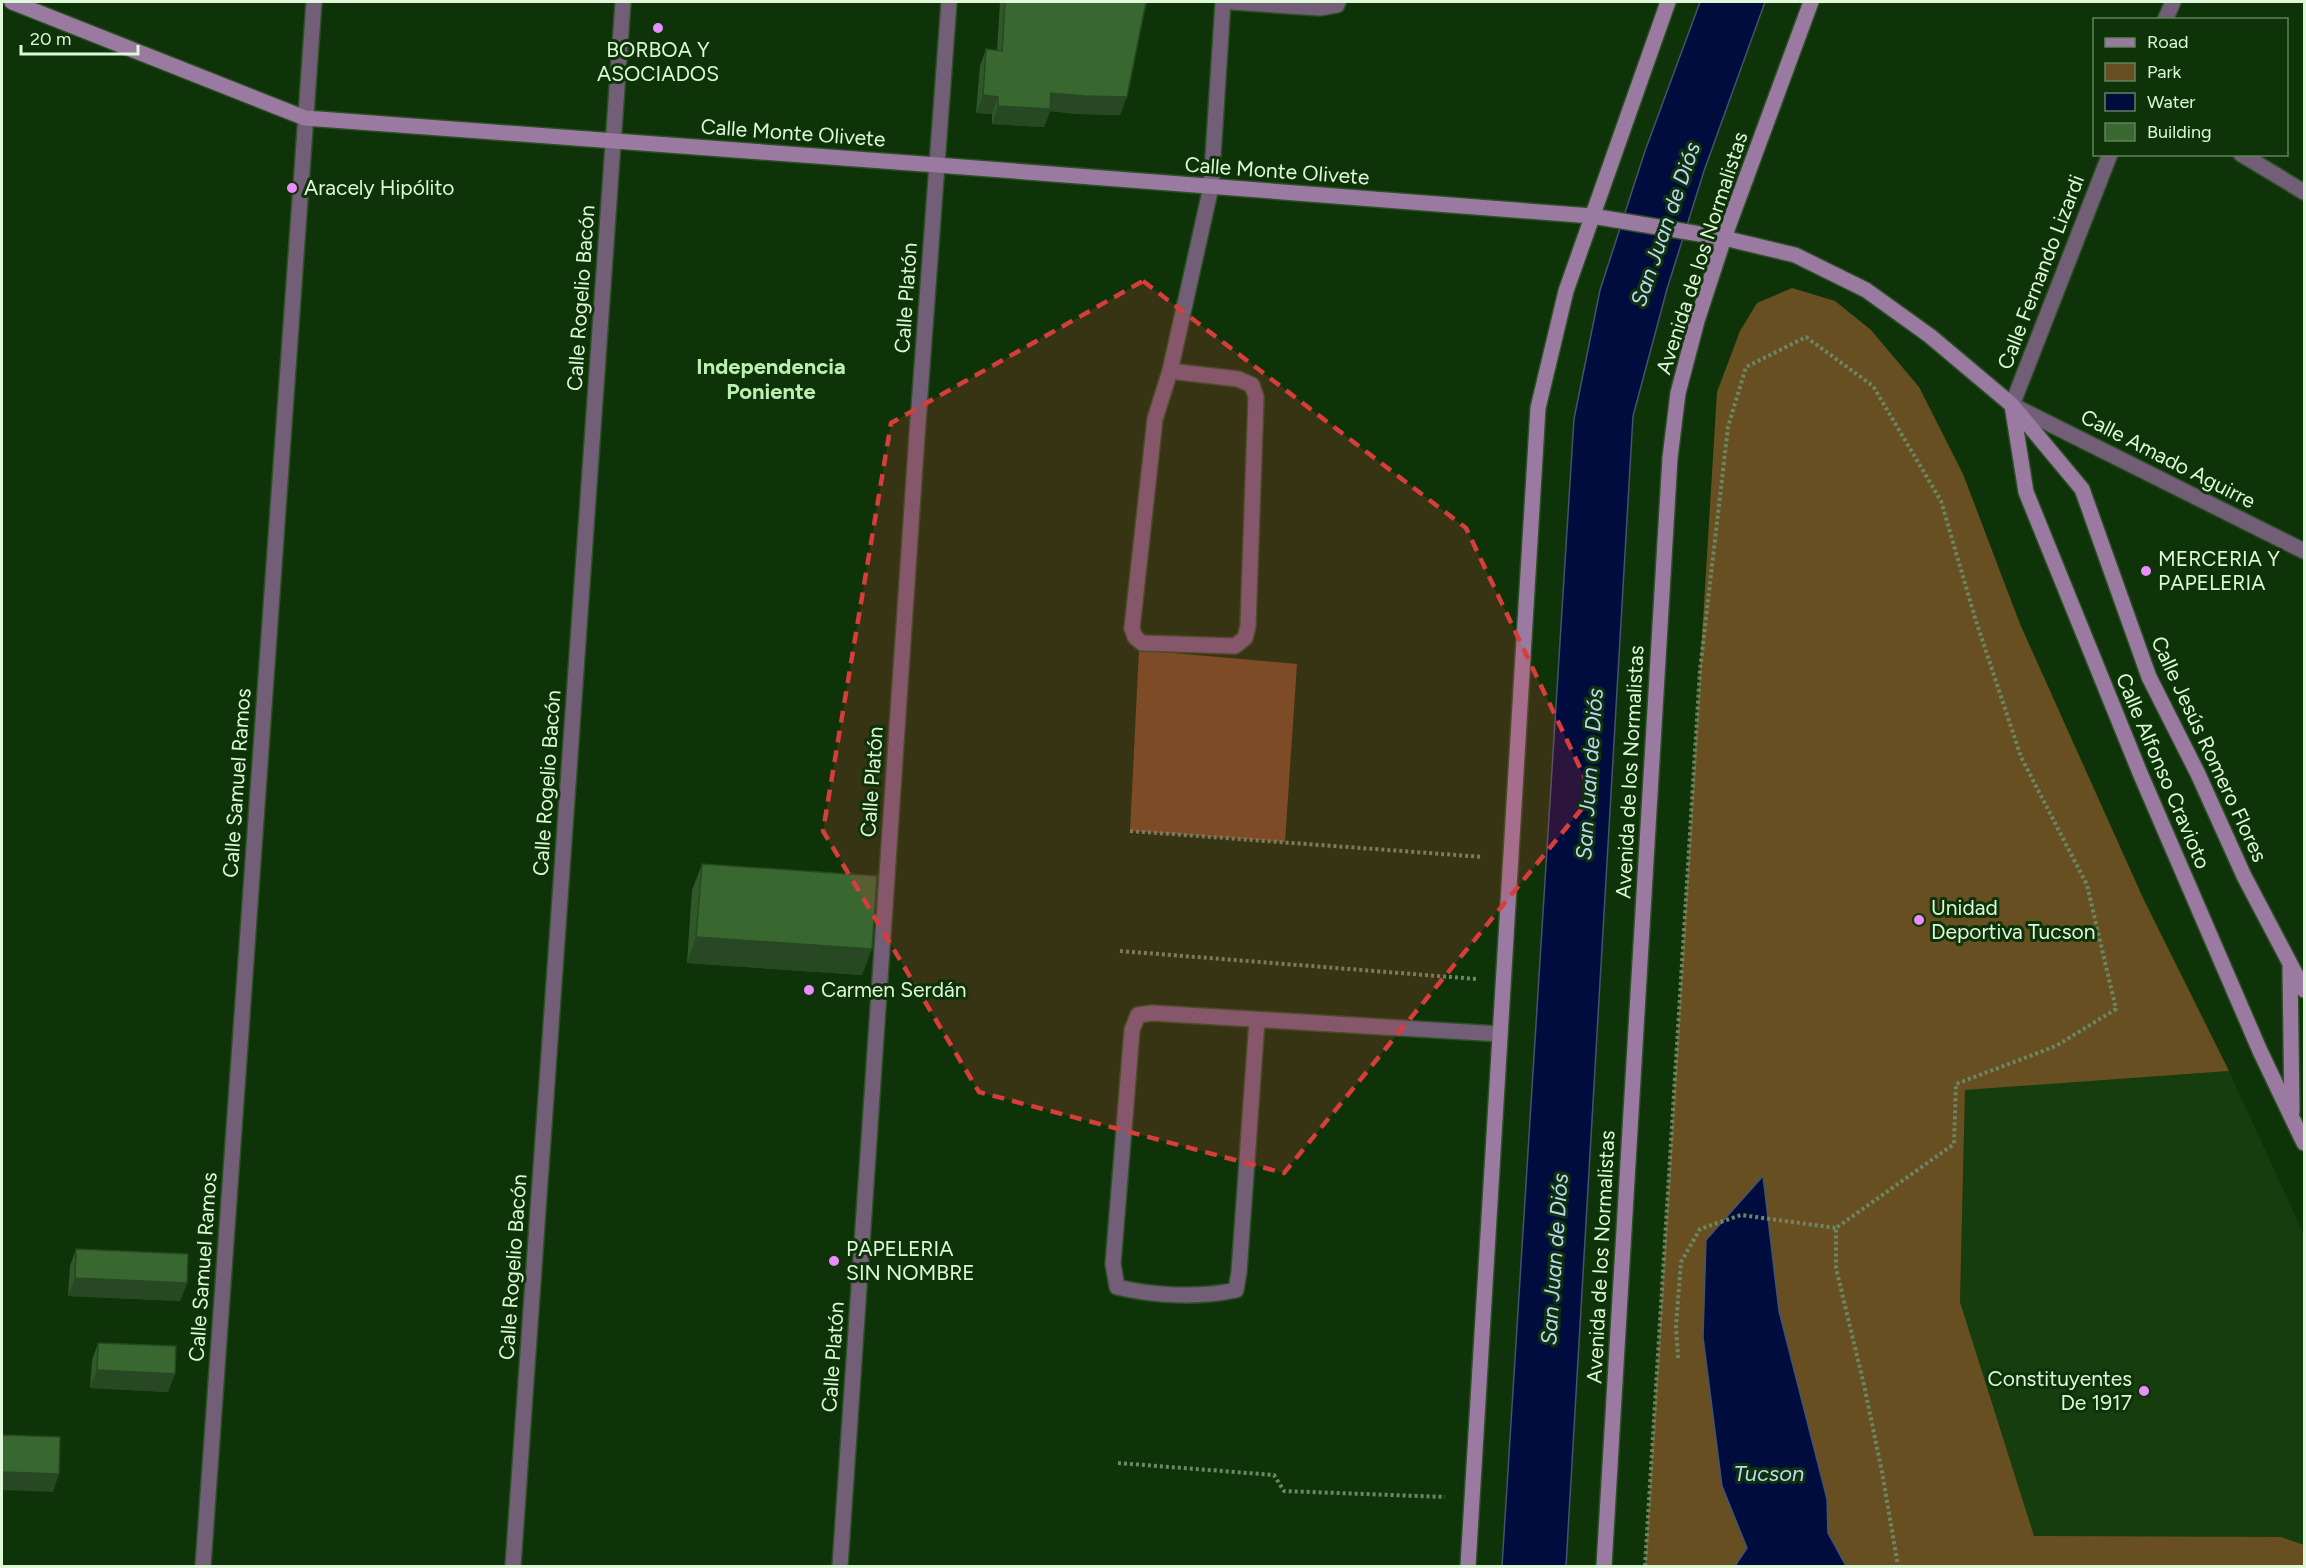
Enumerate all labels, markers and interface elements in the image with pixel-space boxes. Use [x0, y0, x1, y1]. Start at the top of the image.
scale bar [21, 18, 138, 56]
legend [2093, 18, 2288, 156]
marker: BORBOA Y ASOCIADOS [651, 21, 665, 35]
text: 20 m [30, 28, 71, 50]
text: Road [2147, 31, 2188, 53]
place label: BORBOA Y ASOCIADOS [597, 37, 719, 86]
text: Park [2147, 61, 2182, 83]
text: Water [2147, 91, 2195, 113]
street label: Calle Monte Olivete [700, 114, 886, 151]
text: Building [2147, 121, 2212, 143]
street label: Avenida de los Normalistas [1650, 128, 1753, 377]
water label: San Juan de Diós [1625, 138, 1706, 310]
street label: Calle Monte Olivete [1184, 152, 1370, 189]
street label: Calle Fernando Lizardi [1992, 171, 2089, 373]
place label: Aracely Hipólito [304, 175, 455, 200]
marker: Aracely Hipólito [285, 181, 299, 195]
street label: Calle Rogelio Bacón [562, 204, 599, 392]
street label: Calle Platón [889, 242, 922, 354]
district label: Independencia Poniente [696, 353, 846, 405]
street label: Calle Amado Aguirre [2077, 404, 2260, 513]
place label: MERCERIA Y PAPELERIA [2158, 546, 2280, 595]
marker: MERCERIA Y PAPELERIA [2139, 564, 2153, 578]
street label: Calle Jesús Romero Flores [2146, 632, 2273, 866]
street label: Avenida de los Normalistas [1610, 645, 1649, 899]
street label: Calle Alfonso Cravioto [2111, 669, 2216, 872]
street label: Calle Samuel Ramos [217, 687, 256, 879]
water label: San Juan de Diós [1570, 687, 1609, 861]
street label: Calle Rogelio Bacón [528, 689, 565, 877]
street label: Calle Platón [855, 726, 888, 838]
place label: Unidad Deportiva Tucson [1931, 895, 2095, 944]
marker: Unidad Deportiva Tucson [1912, 913, 1926, 927]
place label: Carmen Serdán [821, 977, 966, 1002]
marker: Carmen Serdán [802, 983, 816, 997]
street label: Avenida de los Normalistas [1581, 1130, 1620, 1384]
street label: Calle Samuel Ramos [183, 1171, 222, 1363]
water label: San Juan de Diós [1535, 1172, 1574, 1346]
street label: Calle Rogelio Bacón [494, 1173, 531, 1361]
place label: PAPELERIA SIN NOMBRE [846, 1236, 975, 1285]
marker: PAPELERIA SIN NOMBRE [827, 1254, 841, 1268]
street label: Calle Platón [816, 1301, 849, 1413]
place label: Constituyentes De 1917 [1988, 1366, 2132, 1415]
marker: Constituyentes De 1917 [2137, 1384, 2151, 1398]
water label: Tucson [1734, 1460, 1804, 1487]

